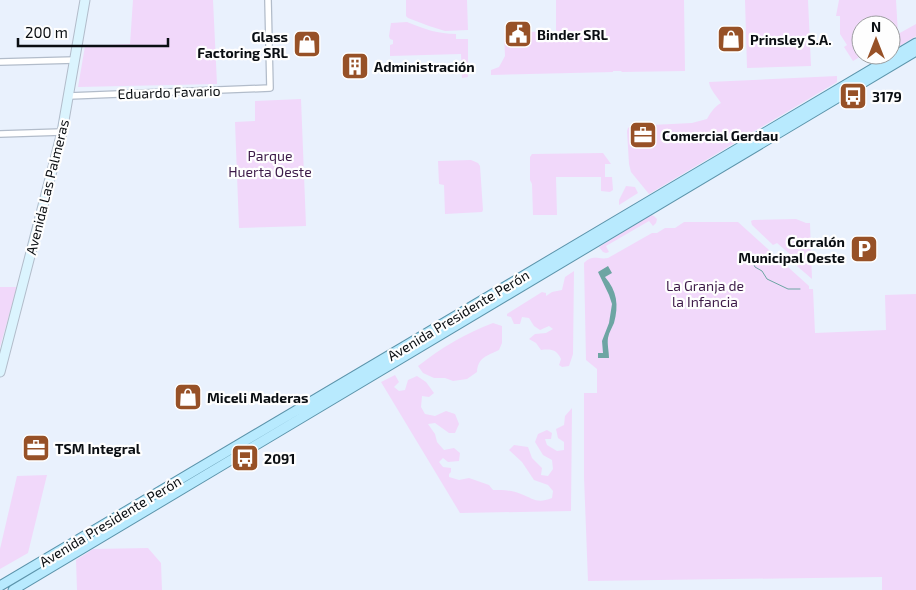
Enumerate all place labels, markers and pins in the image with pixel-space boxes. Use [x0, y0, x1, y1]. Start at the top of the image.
public building icon: Binder SRL [503, 19, 533, 49]
shop icon: Prinsley S.A. [716, 24, 746, 54]
place label: Binder SRL [537, 26, 608, 43]
place label: Glass Factoring SRL [197, 28, 288, 61]
shop icon: Glass Factoring SRL [292, 29, 322, 59]
place label: Prinsley S.A. [750, 31, 832, 48]
building icon: Administración [340, 51, 370, 81]
place label: Administración [374, 58, 475, 75]
bus stop icon: 3179 [838, 81, 868, 111]
place label: 3179 [872, 88, 902, 105]
office icon: Comercial Gerdau [628, 120, 658, 150]
place label: Comercial Gerdau [662, 127, 778, 144]
place label: Corralón Municipal Oeste [738, 233, 845, 266]
parking icon: Corralón Municipal Oeste [849, 234, 879, 264]
shop icon: Miceli Maderas [173, 382, 203, 412]
place label: Miceli Maderas [207, 389, 308, 406]
office icon: TSM Integral [21, 433, 51, 463]
place label: TSM Integral [55, 440, 141, 457]
bus stop icon: 2091 [230, 443, 260, 473]
place label: 2091 [264, 450, 295, 467]

